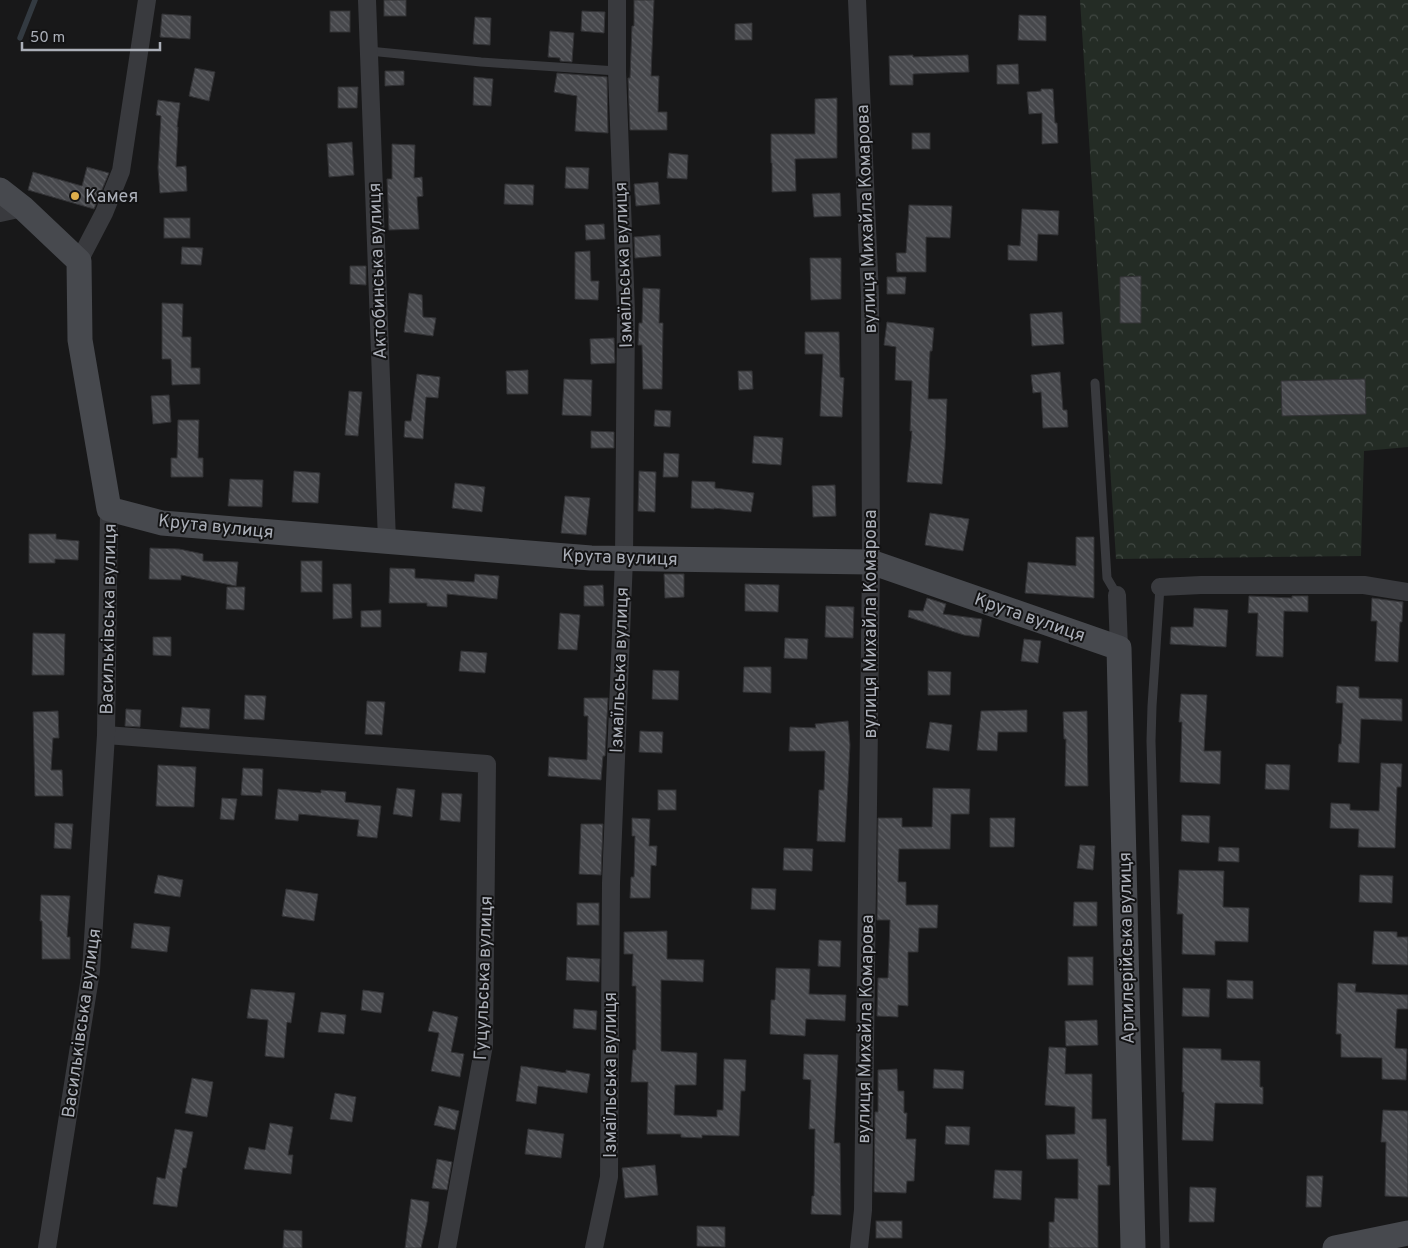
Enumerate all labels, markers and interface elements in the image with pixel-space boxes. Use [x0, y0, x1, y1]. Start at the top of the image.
scale bar [22, 20, 160, 52]
text: 50 m [30, 29, 65, 48]
street label: вулиця Михайла Комарова [852, 104, 883, 334]
street label: Актобинська вулиця [364, 182, 393, 360]
street label: Ізмаїльська вулиця [610, 182, 639, 348]
place label: Камея [85, 186, 138, 209]
marker: Камея [69, 190, 81, 202]
street label: вулиця Михайла Комарова [860, 509, 883, 739]
street label: Крута вулиця [157, 510, 275, 545]
street label: Васильківська вулиця [96, 523, 123, 715]
street label: Крута вулиця [562, 545, 678, 572]
street label: Ізмаїльська вулиця [606, 587, 635, 753]
street label: Крута вулиця [971, 589, 1088, 648]
street label: Артилерійська вулиця [1114, 852, 1141, 1044]
street label: Гуцульська вулиця [470, 895, 499, 1061]
street label: вулиця Михайла Комарова [853, 914, 880, 1144]
street label: Васильківська вулиця [58, 927, 107, 1119]
street label: Ізмаїльська вулиця [600, 992, 623, 1158]

